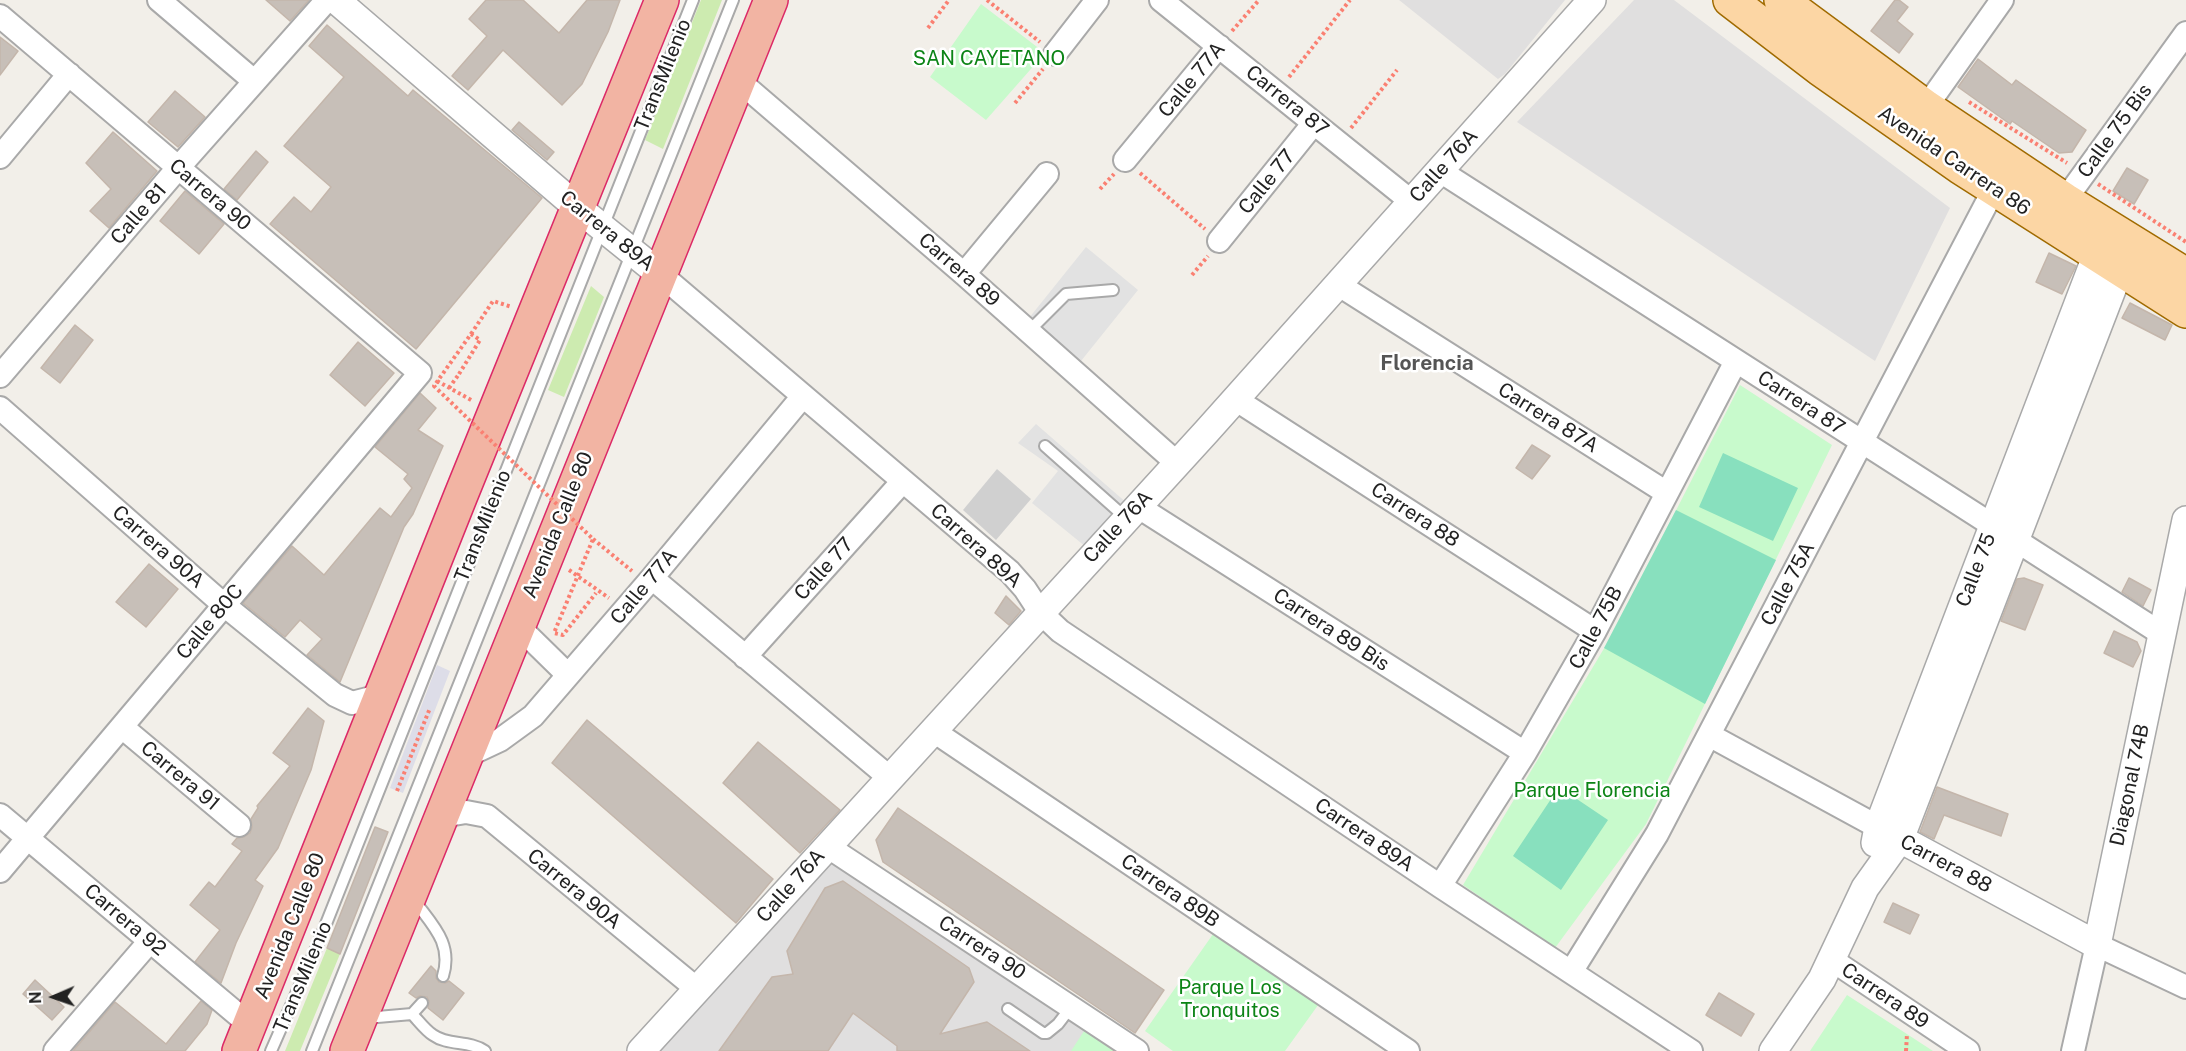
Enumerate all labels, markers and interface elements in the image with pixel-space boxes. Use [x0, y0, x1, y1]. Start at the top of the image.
street label: TransMilenio [630, 15, 696, 135]
street label: Calle 77A [1154, 38, 1230, 122]
park label: SAN CAYETANO [913, 47, 1065, 71]
street label: Carrera 87 [1241, 60, 1333, 142]
street label: Calle 75 Bis [2073, 79, 2157, 183]
street label: Avenida Carrera 86 [1873, 101, 2035, 221]
street label: Calle 76A [1405, 124, 1483, 208]
street label: Calle 77 [1234, 145, 1300, 219]
street label: Carrera 90 [164, 154, 256, 236]
street label: Calle 81 [106, 178, 172, 250]
street label: Carrera 89A [555, 186, 659, 276]
street label: Carrera 89 [913, 228, 1005, 312]
district label: Florencia [1380, 351, 1474, 377]
street label: Carrera 87 [1753, 366, 1849, 440]
street label: Carrera 87A [1493, 378, 1603, 458]
street label: Avenida Calle 80 [518, 448, 598, 602]
street label: TransMilenio [450, 466, 516, 586]
street label: Carrera 88 [1366, 478, 1464, 552]
street label: Calle 76A [1078, 486, 1158, 568]
street label: Carrera 89A [925, 499, 1027, 593]
street label: Carrera 90A [107, 501, 209, 593]
street label: Calle 75 [1951, 530, 2001, 610]
street label: Calle 77 [789, 533, 859, 605]
street label: Calle 75A [1756, 538, 1820, 630]
street label: Calle 77A [606, 545, 682, 629]
street label: Calle 80C [172, 579, 248, 665]
street label: Calle 75B [1564, 582, 1628, 674]
street label: Carrera 89 Bis [1268, 584, 1394, 676]
street label: Diagonal 74B [2105, 722, 2155, 848]
street label: Carrera 91 [136, 736, 224, 816]
park label: Parque Florencia [1514, 779, 1670, 803]
street label: Carrera 89A [1310, 793, 1418, 877]
street label: Carrera 88 [1896, 830, 1996, 898]
street label: Carrera 90A [522, 844, 626, 934]
street label: Calle 76A [752, 844, 830, 928]
street label: Avenida Calle 80 [250, 849, 330, 1003]
street label: Carrera 89B [1116, 849, 1224, 933]
street label: Carrera 92 [79, 879, 171, 961]
street label: Carrera 90 [934, 911, 1030, 985]
street label: TransMilenio [269, 918, 337, 1036]
street label: Carrera 89 [1837, 958, 1933, 1034]
north arrow [24, 967, 84, 1027]
park label: Parque Los Tronquitos [1178, 976, 1282, 1023]
text: N [26, 991, 45, 1004]

